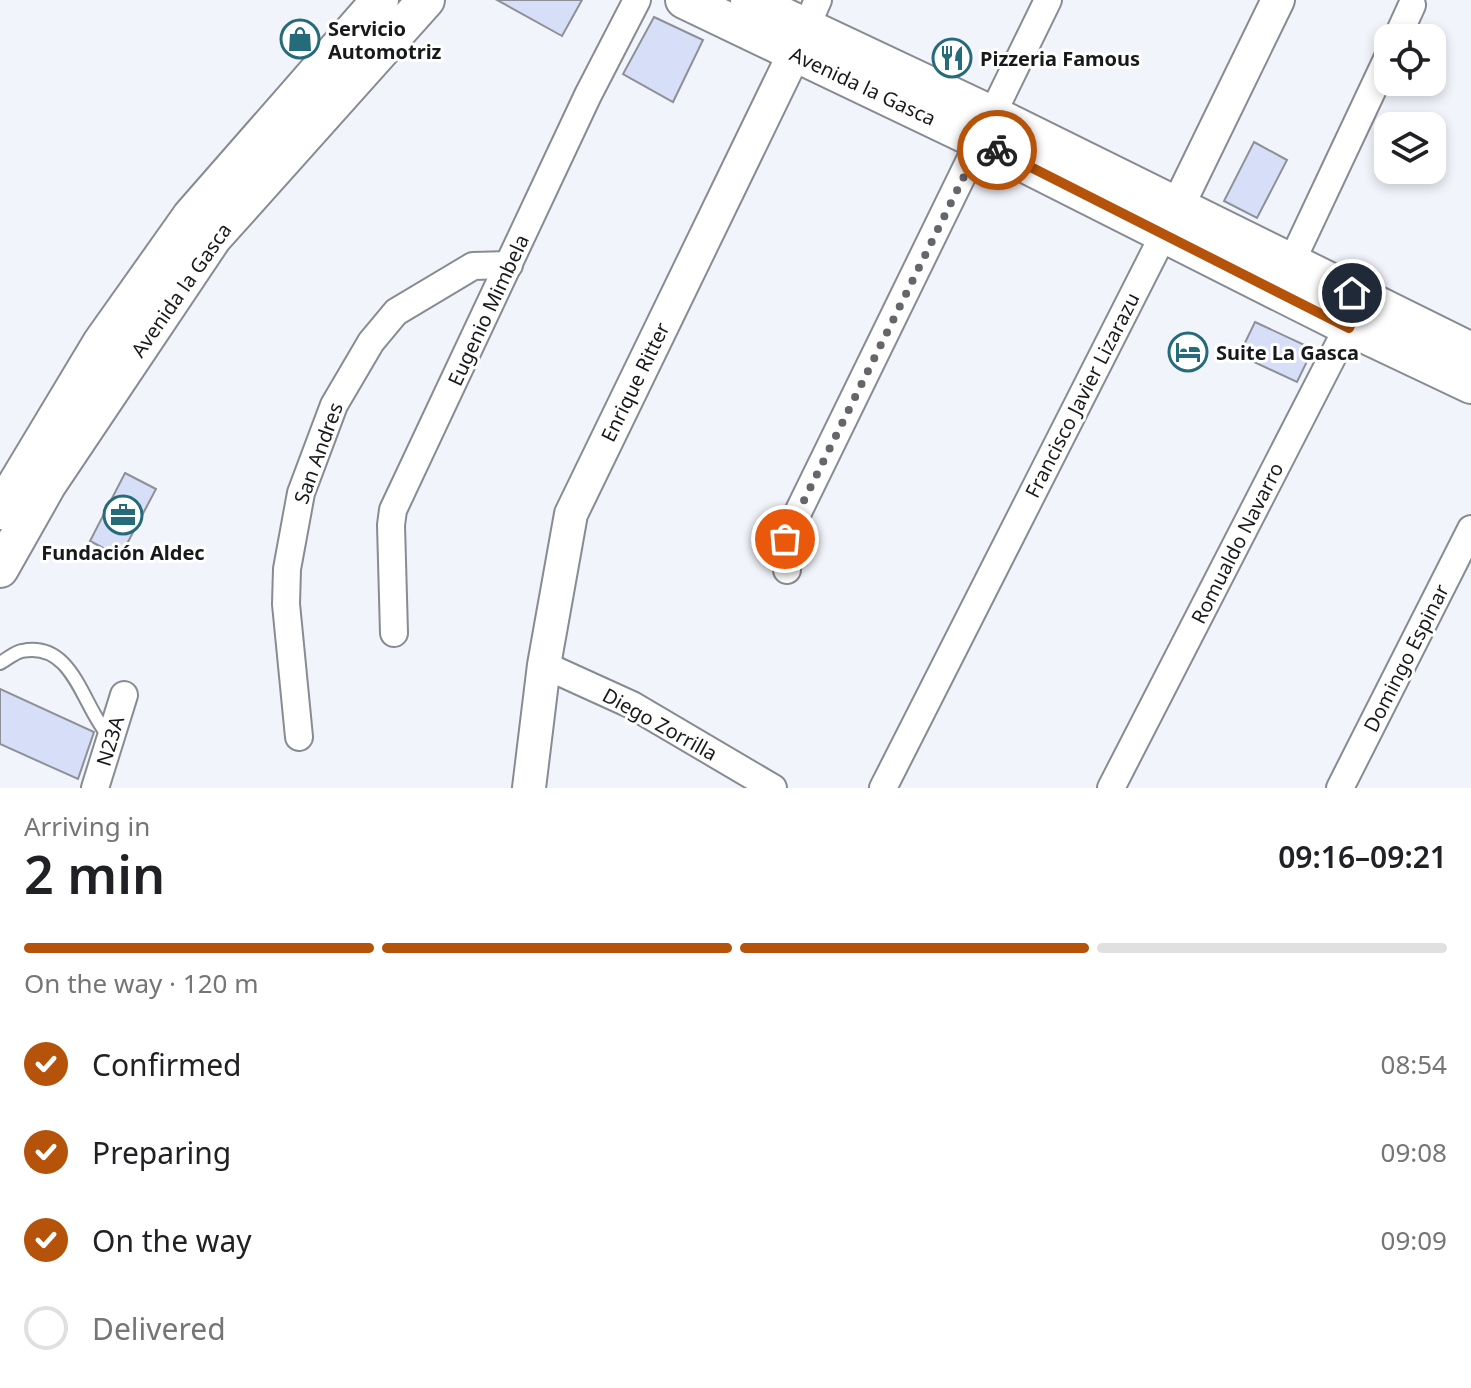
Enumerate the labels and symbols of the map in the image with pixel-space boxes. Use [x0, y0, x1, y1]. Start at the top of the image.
place label: Servicio Automotriz [328, 15, 442, 65]
shop icon: Servicio Automotriz [279, 18, 321, 60]
restaurant icon: Pizzeria Famous [931, 37, 973, 79]
street label: Avenida la Gasca [786, 40, 940, 132]
place label: Pizzeria Famous [980, 45, 1140, 72]
courier [957, 110, 1037, 190]
street label: Avenida la Gasca [125, 217, 237, 363]
street label: Eugenio Mimbela [441, 230, 535, 390]
pin [1318, 259, 1386, 327]
street label: Francisco Javier Lizarazu [1018, 288, 1146, 502]
street label: Enrique Ritter [594, 318, 676, 446]
hotel icon: Suite La Gasca [1167, 331, 1209, 373]
place label: Suite La Gasca [1216, 339, 1359, 366]
street label: San Andres [287, 399, 349, 507]
street label: Romualdo Navarro [1185, 458, 1289, 628]
office icon: Fundación Aldec [102, 494, 144, 536]
pin [751, 505, 819, 573]
place label: Fundación Aldec [41, 539, 205, 566]
street label: Domingo Espinar [1357, 579, 1455, 737]
street label: Diego Zorrilla [598, 681, 722, 767]
street label: N23A [90, 713, 130, 769]

